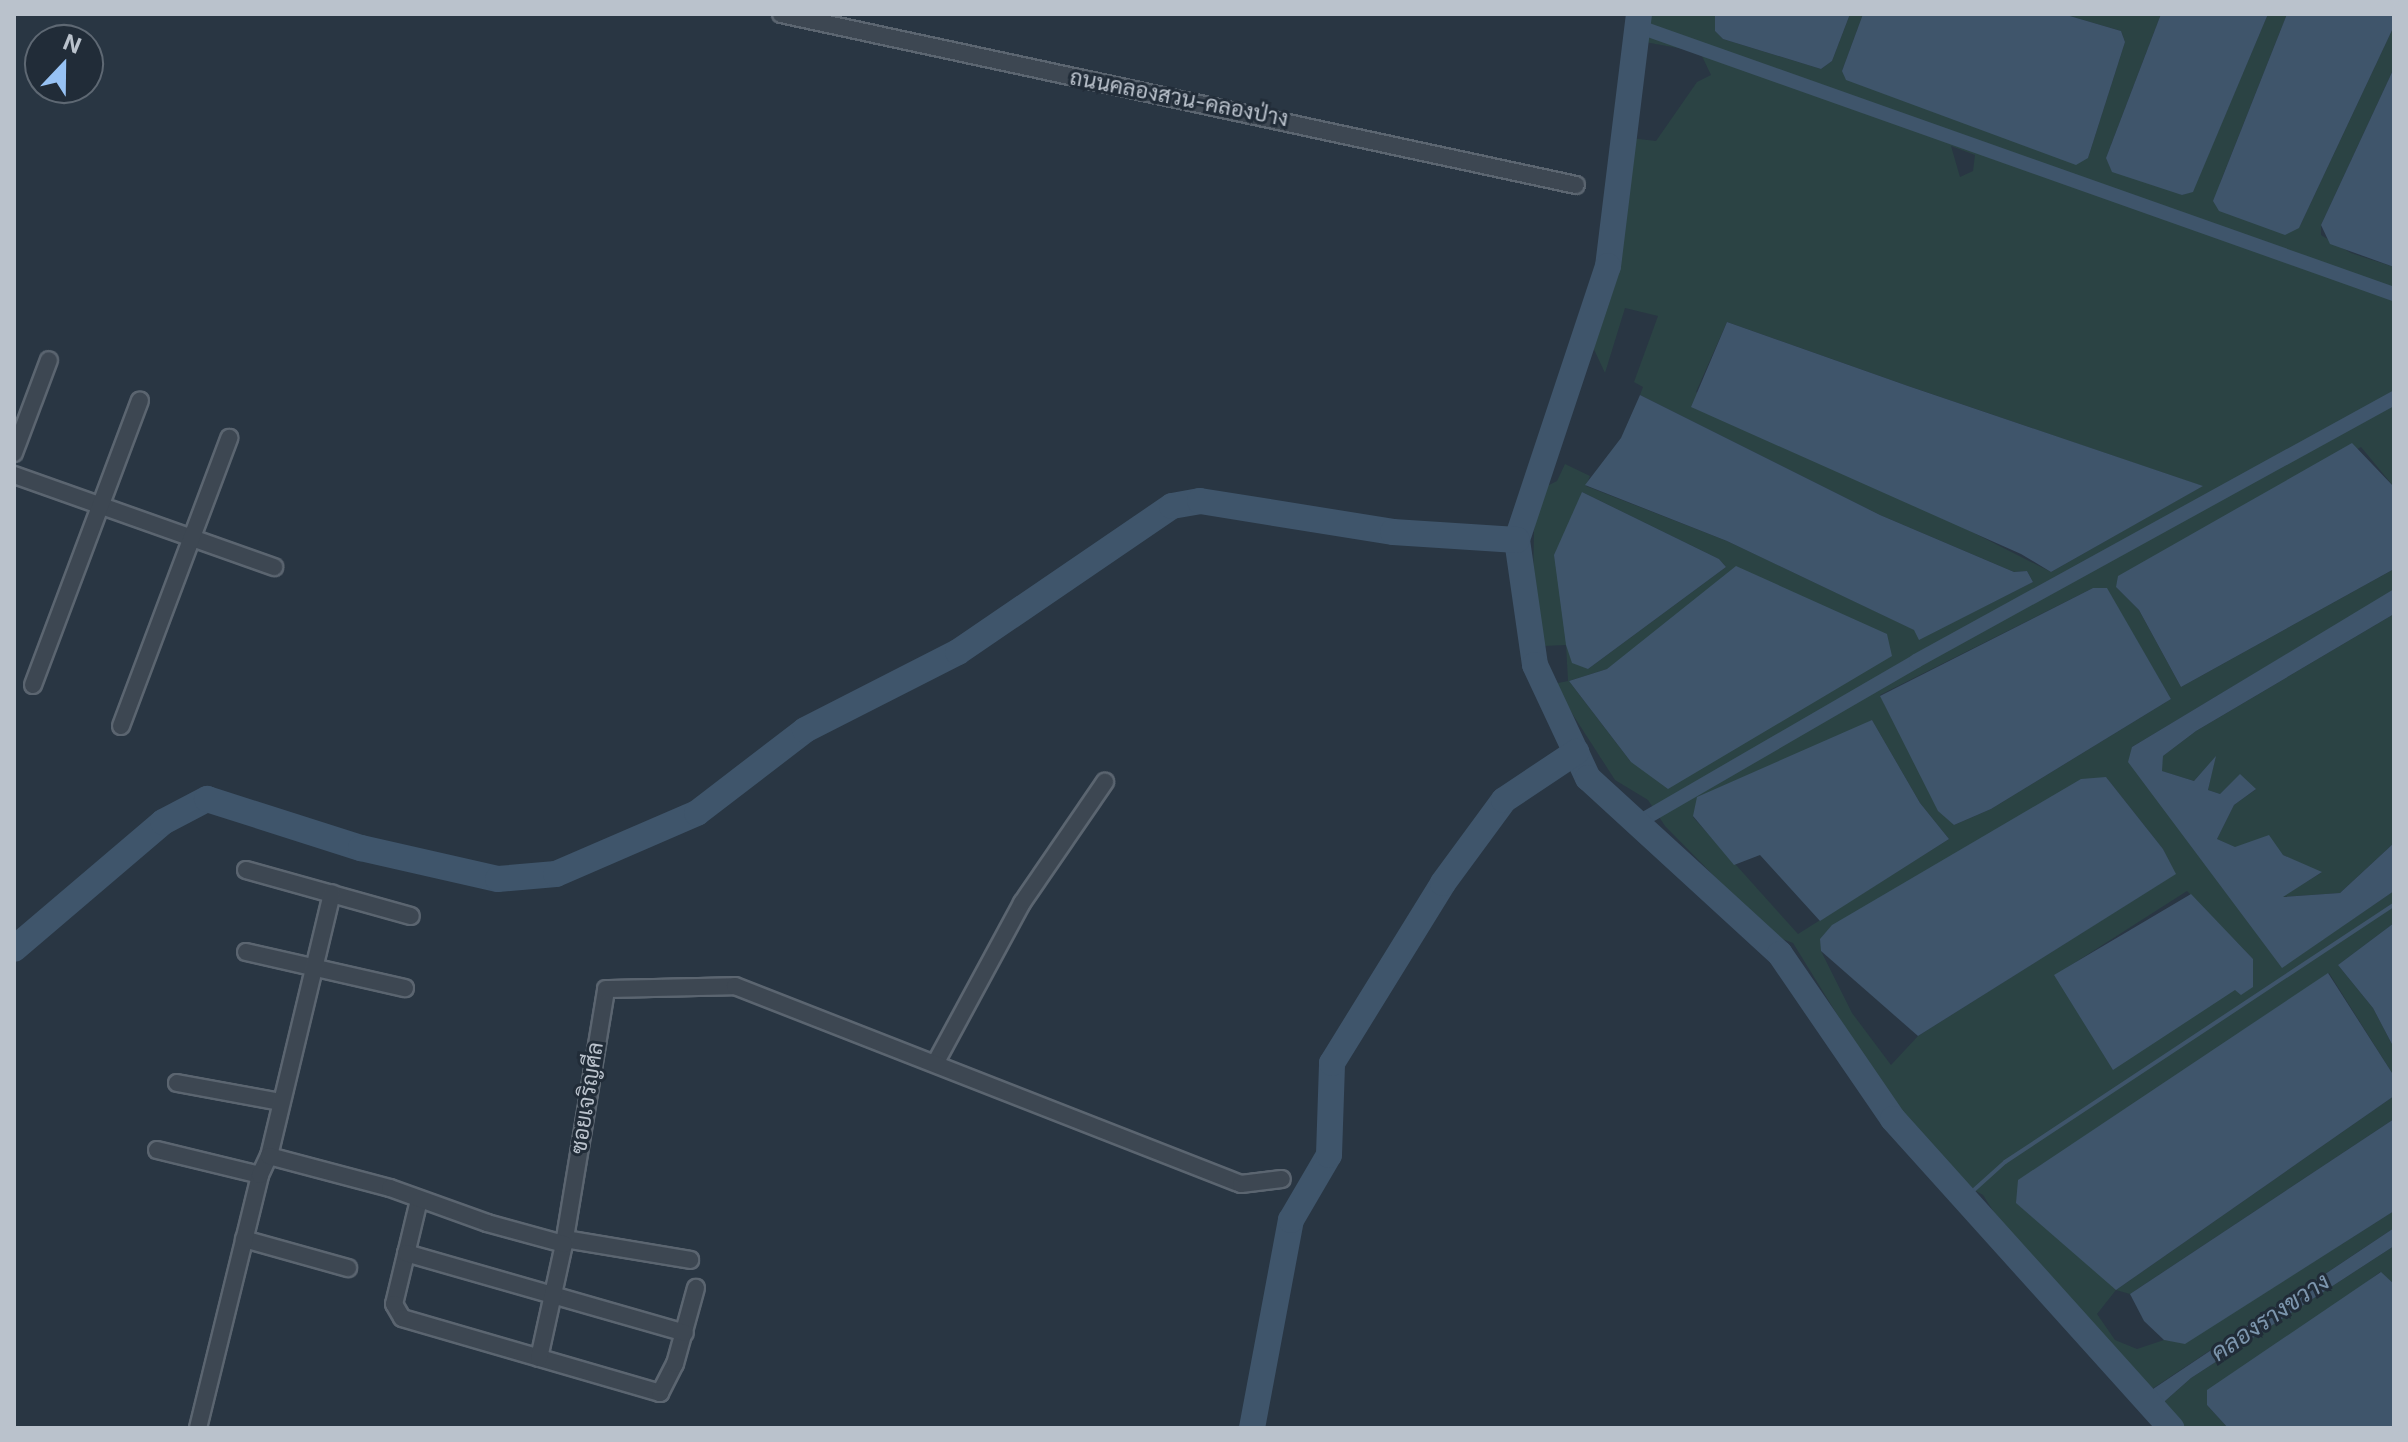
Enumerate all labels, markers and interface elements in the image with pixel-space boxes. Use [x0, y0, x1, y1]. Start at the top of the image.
north arrow [24, 24, 104, 104]
text: N [60, 28, 85, 59]
street label: ถนนคลองสวน-คลองป่าง [1068, 64, 1290, 132]
street label: ซอยเจริญศีล [565, 1040, 609, 1156]
water label: คลองรางขวาง [2205, 1267, 2335, 1367]

